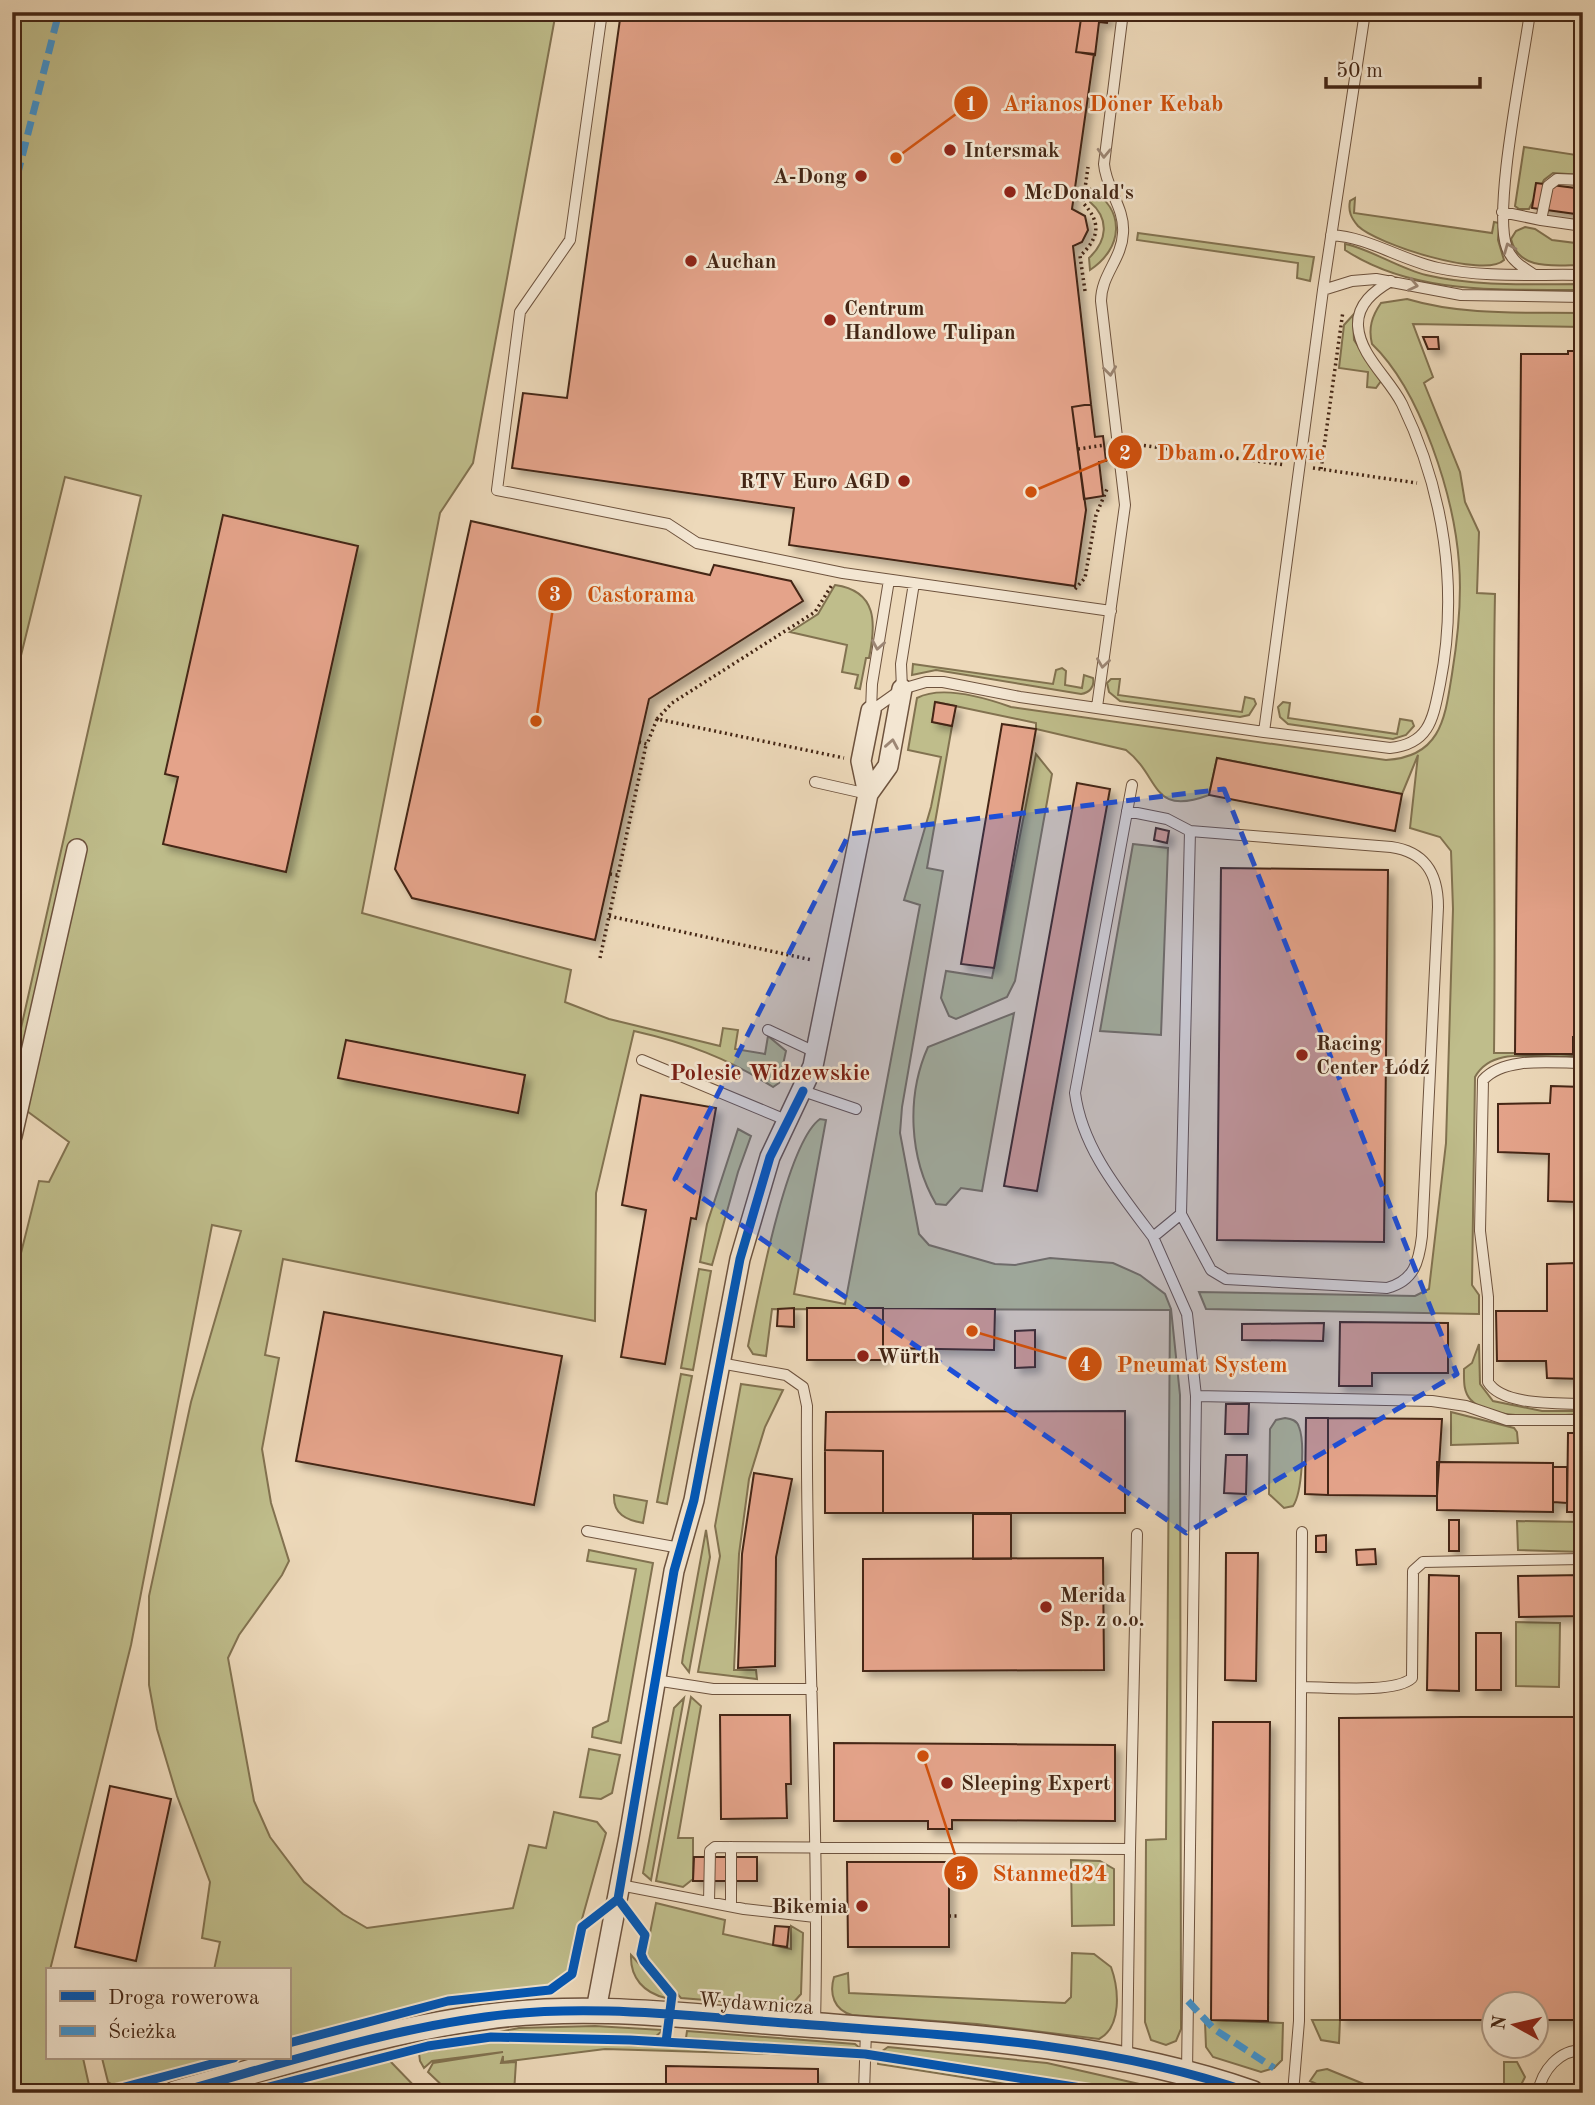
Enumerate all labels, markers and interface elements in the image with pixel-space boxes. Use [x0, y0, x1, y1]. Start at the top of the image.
scale bar [1326, 46, 1480, 90]
text: 50 m [1336, 61, 1383, 82]
callout: Arianos Döner Kebab [953, 81, 1237, 125]
text: Arianos Döner Kebab [1003, 93, 1223, 116]
text: 1 [965, 95, 977, 116]
place label: Intersmak [964, 141, 1060, 162]
marker: Intersmak [942, 142, 958, 158]
one-way arrow [1097, 147, 1112, 158]
place label: A-Dong [773, 167, 847, 188]
marker: A-Dong [853, 168, 869, 184]
place label: McDonald's [1024, 183, 1134, 204]
marker: McDonald's [1002, 184, 1018, 200]
one-way arrow [1503, 242, 1517, 254]
place label: Auchan [705, 252, 776, 273]
marker: Auchan [683, 253, 699, 269]
one-way arrow [1407, 277, 1419, 292]
place label: Centrum Handlowe Tulipan [844, 299, 1016, 344]
marker: Centrum Handlowe Tulipan [822, 312, 838, 328]
one-way arrow [1102, 366, 1117, 377]
callout: Dbam o Zdrowie [1108, 430, 1340, 474]
text: Dbam o Zdrowie [1157, 442, 1325, 465]
text: 2 [1119, 444, 1131, 465]
place label: RTV Euro AGD [739, 472, 890, 493]
marker: RTV Euro AGD [896, 473, 912, 489]
callout: Castorama [538, 572, 709, 616]
text: Castorama [587, 584, 696, 607]
text: 3 [549, 585, 561, 606]
one-way arrow [871, 639, 886, 651]
one-way arrow [1096, 657, 1111, 669]
one-way arrow [884, 738, 899, 750]
place label: Racing Center Łódź [1316, 1034, 1430, 1079]
marker: Racing Center Łódź [1294, 1047, 1310, 1063]
district label: Polesie Widzewskie [670, 1062, 870, 1085]
callout: Pneumat System [1067, 1342, 1301, 1386]
place label: Würth [877, 1347, 940, 1368]
marker: Würth [855, 1348, 871, 1364]
text: Pneumat System [1116, 1354, 1288, 1377]
text: 4 [1079, 1355, 1091, 1376]
place label: Merida Sp. z o.o. [1060, 1586, 1145, 1631]
marker: Merida Sp. z o.o. [1038, 1599, 1054, 1615]
place label: Sleeping Expert [961, 1774, 1111, 1795]
marker: Sleeping Expert [939, 1775, 955, 1791]
callout: Stanmed24 [943, 1851, 1122, 1895]
text: Stanmed24 [992, 1863, 1108, 1886]
text: 5 [955, 1865, 967, 1886]
place label: Bikemia [772, 1897, 848, 1918]
marker: Bikemia [854, 1898, 870, 1914]
legend [46, 1968, 290, 2060]
text: Droga rowerowa [108, 1988, 259, 2009]
street label: Wydawnicza [698, 1990, 814, 2019]
north arrow [1480, 1990, 1550, 2060]
text: N [1490, 2014, 1511, 2031]
text: Ścieżka [108, 2017, 176, 2043]

